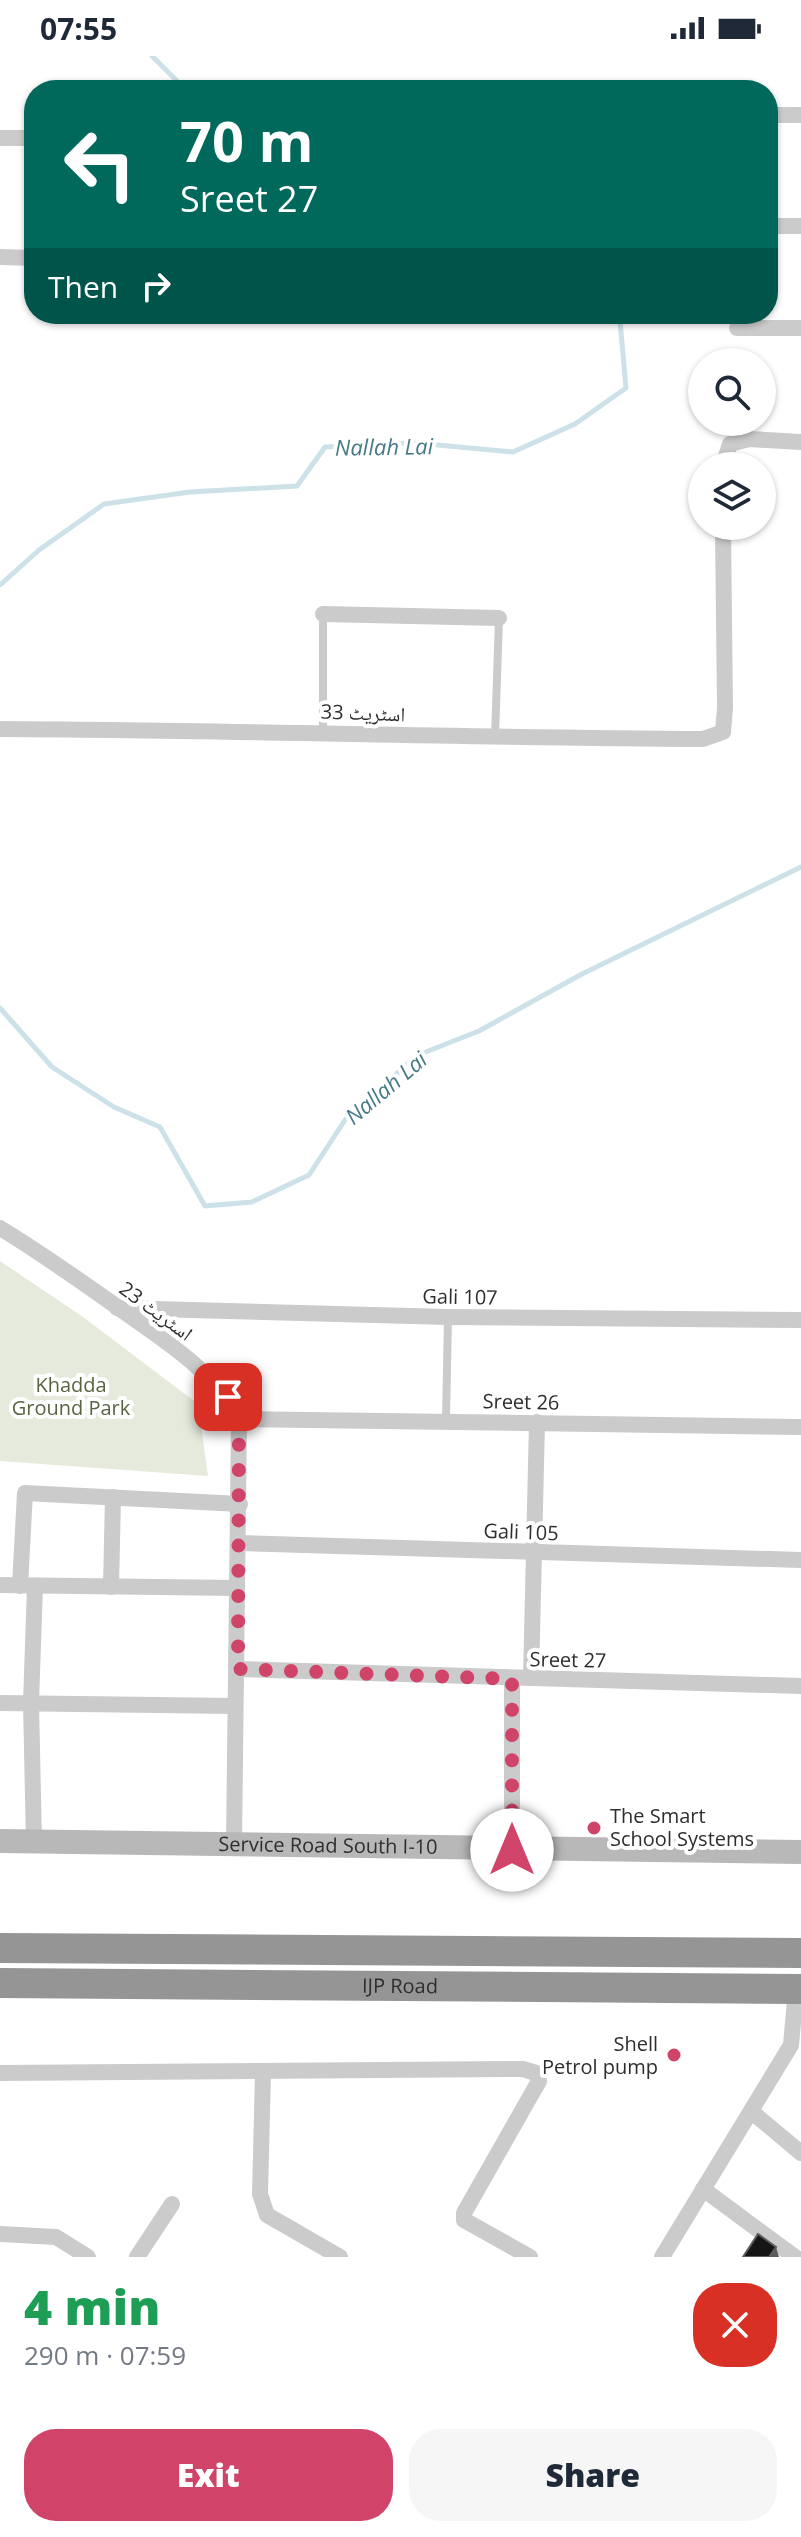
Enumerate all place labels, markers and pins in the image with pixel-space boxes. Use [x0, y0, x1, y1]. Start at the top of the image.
pin [194, 1363, 262, 1431]
place label: The Smart School Systems [610, 1802, 754, 1852]
marker: The Smart School Systems [585, 1819, 603, 1837]
place label: Shell Petrol pump [542, 2030, 658, 2080]
marker: Shell Petrol pump [665, 2046, 683, 2064]

